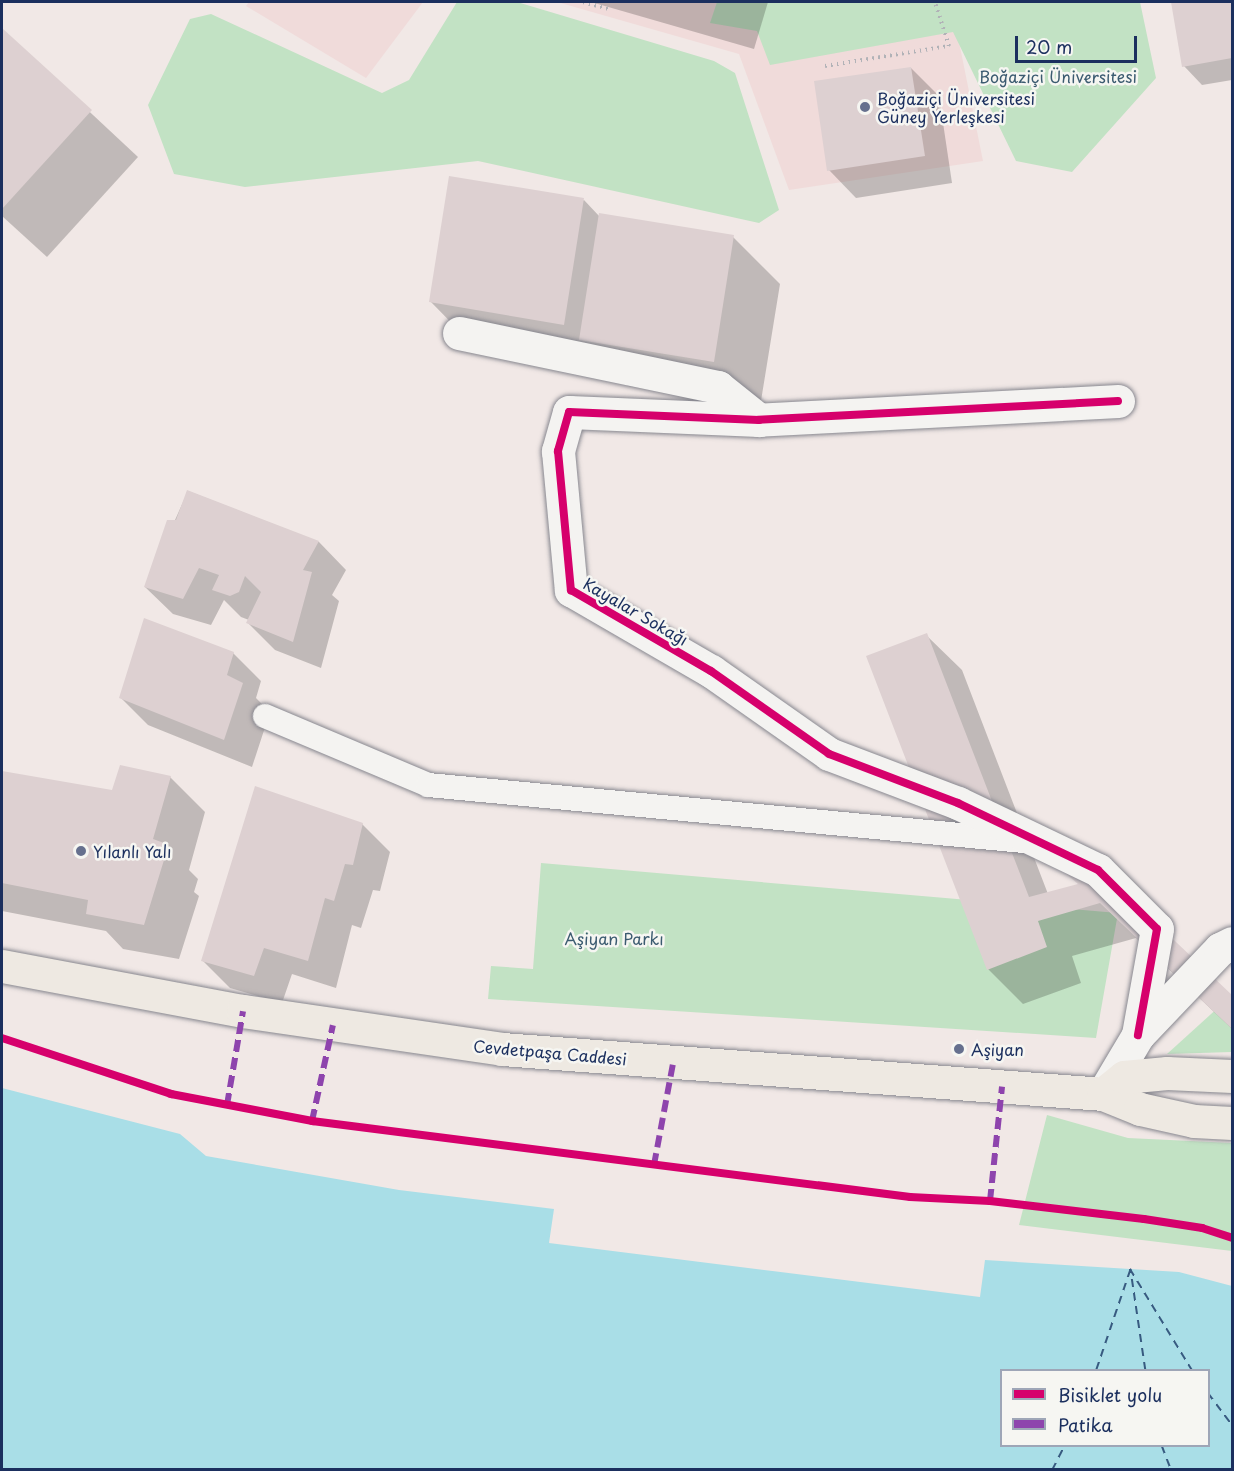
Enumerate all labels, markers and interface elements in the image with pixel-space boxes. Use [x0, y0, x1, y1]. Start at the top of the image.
scale bar [1018, 24, 1140, 62]
text: 20 m [1026, 33, 1072, 60]
park label: Boğaziçi Üniversitesi [979, 66, 1137, 86]
place label: Boğaziçi Üniversitesi Güney Yerleşkesi [877, 88, 1035, 126]
marker: Boğaziçi Üniversitesi Güney Yerleşkesi [858, 100, 872, 114]
street label: Kayalar Sokağı [580, 573, 692, 649]
place label: Yılanlı Yalı [93, 841, 171, 861]
marker: Yılanlı Yalı [74, 844, 88, 858]
park label: Aşiyan Parkı [565, 928, 663, 948]
street label: Cevdetpaşa Caddesi [472, 1036, 628, 1068]
place label: Aşiyan [971, 1039, 1024, 1059]
marker: Aşiyan [952, 1042, 966, 1056]
legend [1000, 1369, 1210, 1447]
text: Bisiklet yolu [1058, 1381, 1162, 1408]
text: Patika [1058, 1411, 1112, 1438]

